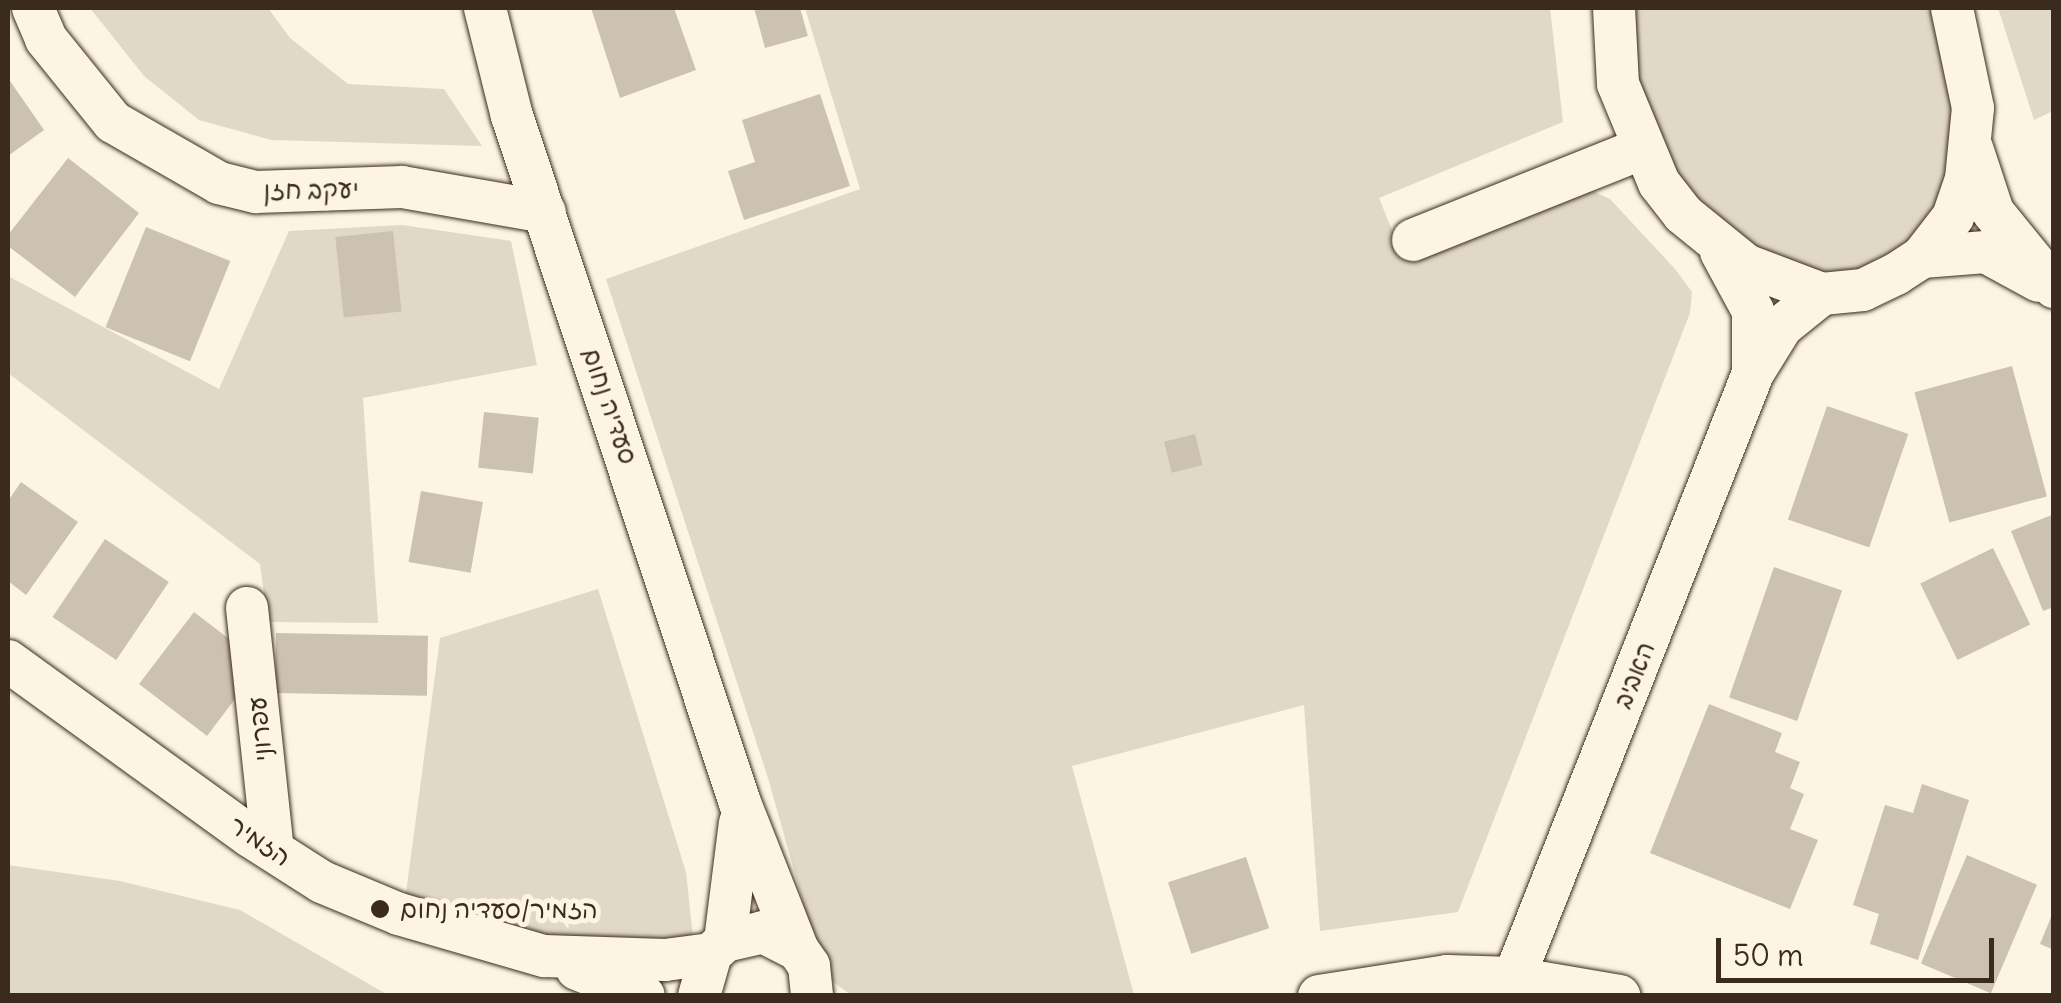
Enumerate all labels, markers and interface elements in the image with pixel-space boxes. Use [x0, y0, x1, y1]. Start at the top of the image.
street label: יעקב חזן [263, 174, 359, 206]
street label: סעדיה נחום [576, 344, 644, 468]
street label: האביב [1607, 637, 1661, 713]
street label: עפרוני [242, 695, 278, 763]
street label: הזמיר [224, 810, 296, 872]
place label: הזמיר/סעדיה נחום [400, 894, 598, 924]
marker: הזמיר/סעדיה נחום [369, 898, 391, 920]
scale bar [1721, 918, 1998, 980]
text: 50 m [1733, 936, 1803, 974]

